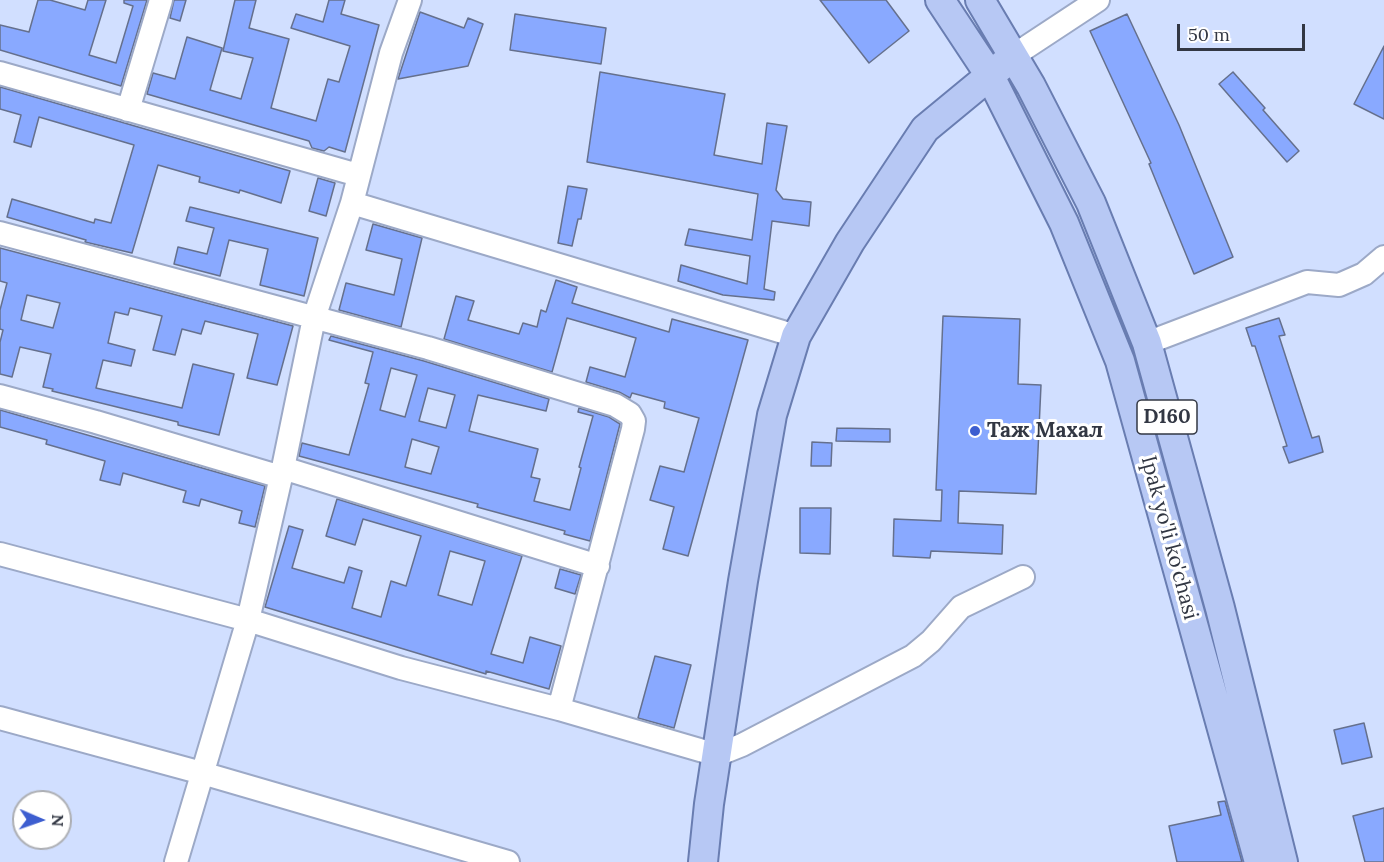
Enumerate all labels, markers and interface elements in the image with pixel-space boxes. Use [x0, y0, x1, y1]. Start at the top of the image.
scale bar [1180, 12, 1308, 50]
text: 50 m [1188, 23, 1230, 46]
road number: D160 [1137, 400, 1197, 434]
place label: Таж Махал [987, 418, 1103, 444]
marker: Таж Махал [968, 424, 982, 438]
street label: Ipak yo'li ko'chasi [1135, 453, 1203, 623]
north arrow [12, 790, 72, 850]
text: N [48, 814, 68, 827]

